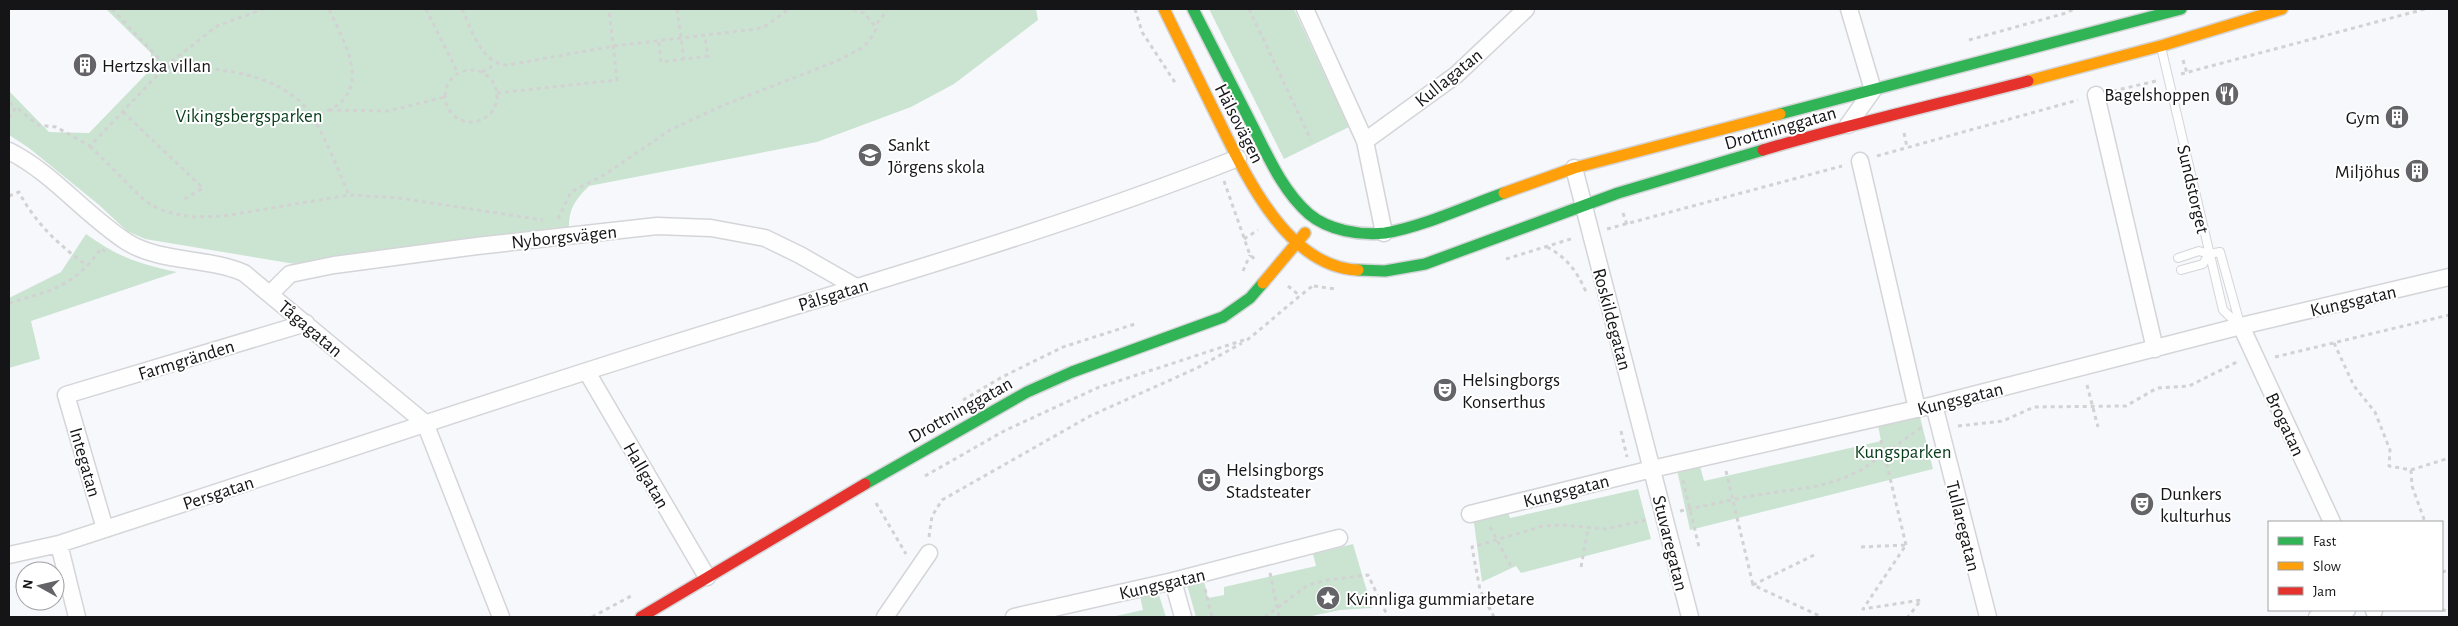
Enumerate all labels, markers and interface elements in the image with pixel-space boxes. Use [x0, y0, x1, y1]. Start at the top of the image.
street label: Kullagatan [1412, 46, 1486, 111]
building icon: Hertzska villan [72, 52, 98, 78]
place label: Hertzska villan [102, 57, 211, 76]
street label: Hälsovägen [1211, 81, 1267, 167]
restaurant icon: Bagelshoppen [2214, 81, 2240, 107]
place label: Bagelshoppen [2104, 86, 2210, 105]
street label: Drottninggatan [1722, 103, 1839, 153]
building icon: Gym [2384, 104, 2410, 130]
park label: Vikingsbergsparken [176, 107, 322, 126]
place label: Gym [2346, 109, 2380, 128]
place label: Sankt Jörgens skola [888, 136, 985, 177]
school or university icon: Sankt Jörgens skola [857, 142, 883, 168]
street label: Sundstorget [2173, 143, 2212, 235]
building icon: Miljöhus [2404, 158, 2430, 184]
place label: Miljöhus [2335, 163, 2400, 182]
street label: Nyborgsvägen [510, 222, 618, 252]
street label: Roskildegatan [1589, 266, 1634, 372]
street label: Pålsgatan [796, 276, 871, 315]
street label: Kungsgatan [2308, 282, 2398, 321]
street label: Tågagatan [274, 297, 346, 361]
street label: Farmgränden [136, 337, 237, 384]
place label: Helsingborgs Konserthus [1462, 371, 1560, 412]
street label: Drottninggatan [906, 374, 1016, 447]
theatre icon: Helsingborgs Konserthus [1432, 377, 1458, 403]
street label: Kungsgatan [1915, 380, 2005, 419]
street label: Brogatan [2262, 390, 2308, 459]
street label: Integatan [66, 426, 104, 499]
street label: Hallgatan [619, 439, 672, 512]
park label: Kungsparken [1854, 443, 1952, 462]
place label: Helsingborgs Stadsteater [1226, 461, 1324, 502]
theatre icon: Helsingborgs Stadsteater [1196, 467, 1222, 493]
street label: Kungsgatan [1521, 472, 1611, 511]
street label: Persgatan [181, 473, 256, 514]
street label: Tullaregatan [1942, 479, 1983, 574]
place label: Dunkers kulturhus [2160, 485, 2231, 526]
theatre icon: Dunkers kulturhus [2129, 491, 2155, 517]
street label: Stuvaregatan [1649, 494, 1691, 593]
legend [2268, 521, 2443, 611]
text: Fast [2313, 534, 2337, 549]
text: Slow [2313, 559, 2341, 574]
north arrow [15, 561, 65, 611]
street label: Kungsgatan [1117, 565, 1207, 604]
text: N [21, 579, 36, 590]
text: Jam [2313, 584, 2336, 599]
place icon: Kvinnliga gummiarbetare [1315, 585, 1341, 611]
place label: Kvinnliga gummiarbetare [1346, 590, 1535, 609]

